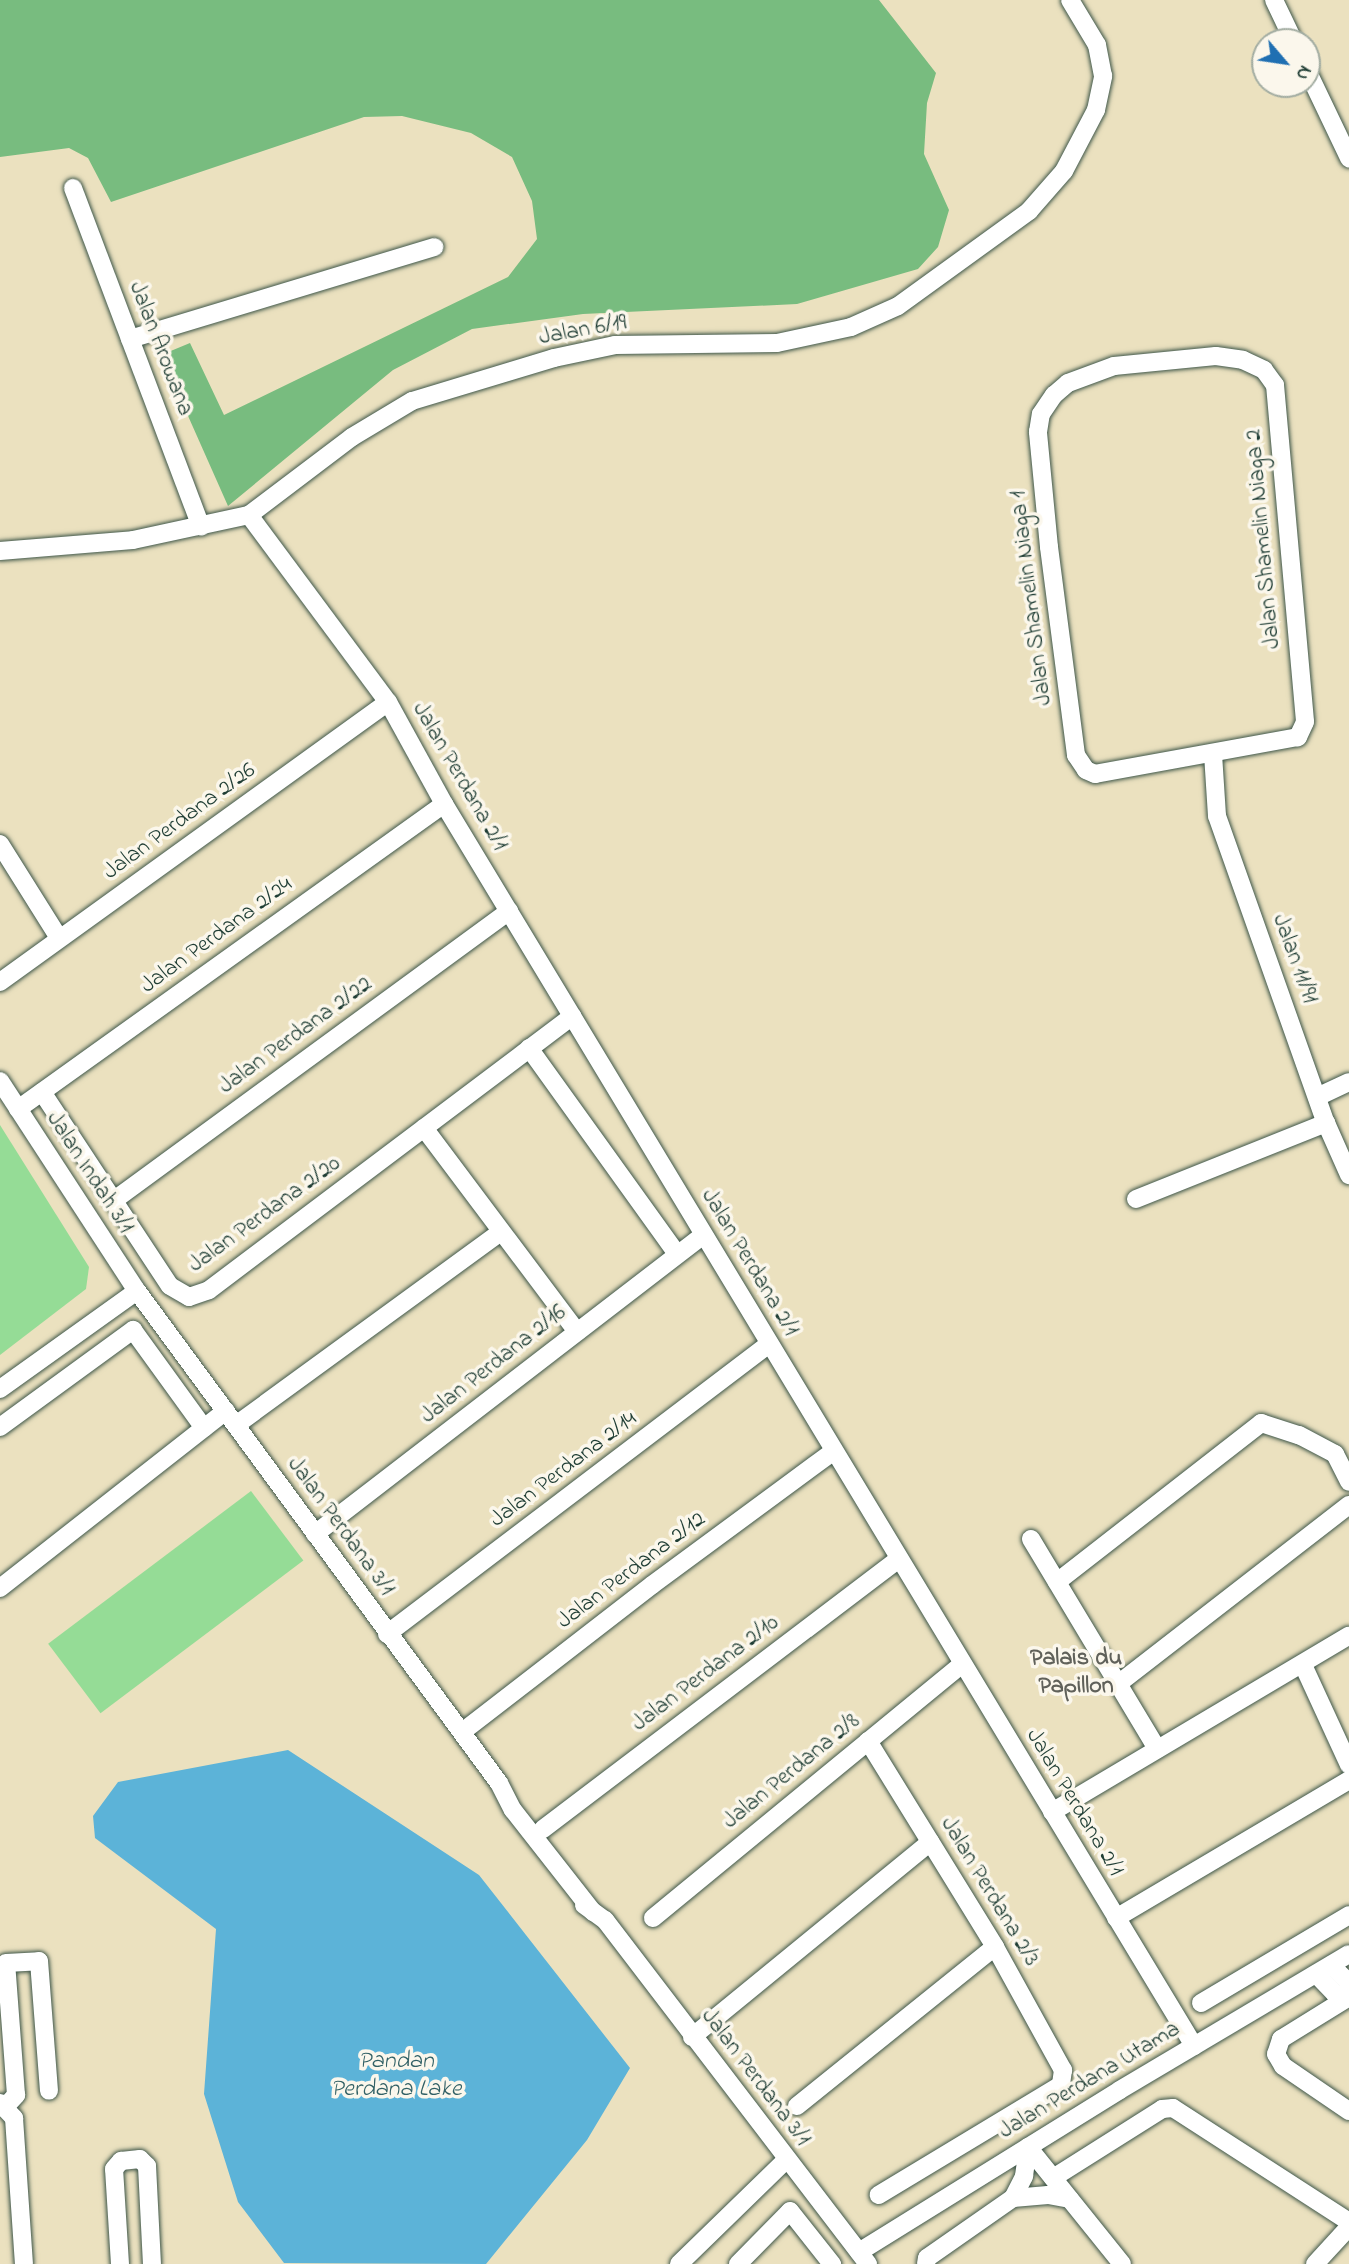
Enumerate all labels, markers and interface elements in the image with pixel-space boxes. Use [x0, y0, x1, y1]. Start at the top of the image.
north arrow [1251, 28, 1321, 98]
text: N [1288, 60, 1318, 85]
street label: Jalan Arowana [122, 278, 198, 420]
street label: Jalan 6/19 [537, 310, 629, 352]
street label: Jalan Shamelin Niaga 2 [1241, 428, 1287, 650]
street label: Jalan Shamelin Niaga 1 [1005, 489, 1059, 707]
street label: Jalan Perdana 2/1 [405, 698, 513, 856]
street label: Jalan Perdana 2/26 [99, 758, 261, 886]
street label: Jalan Perdana 2/24 [136, 872, 298, 1000]
street label: Jalan 11/91 [1265, 911, 1323, 1007]
street label: Jalan Perdana 2/22 [214, 971, 378, 1101]
street label: Jalan Indah 3/1 [39, 1107, 139, 1239]
street label: Jalan Perdana 2/20 [184, 1151, 346, 1279]
street label: Jalan Perdana 2/1 [694, 1184, 804, 1342]
street label: Jalan Perdana 2/16 [416, 1300, 572, 1430]
street label: Jalan Perdana 2/14 [485, 1406, 643, 1534]
street label: Jalan Perdana 3/1 [280, 1452, 400, 1602]
street label: Jalan Perdana 2/12 [552, 1506, 712, 1636]
street label: Jalan Perdana 2/10 [627, 1610, 785, 1738]
district label: Palais du Papillon [1030, 1645, 1122, 1701]
street label: Jalan Perdana 2/8 [718, 1708, 866, 1836]
street label: Jalan Perdana 2/1 [1019, 1724, 1129, 1882]
street label: Jalan Perdana 2/3 [934, 1812, 1044, 1972]
street label: Jalan Perdana 3/1 [694, 2004, 816, 2152]
street label: Jalan Perdana Utama [995, 2016, 1185, 2146]
water label: Pandan Perdana Lake [331, 2048, 461, 2104]

